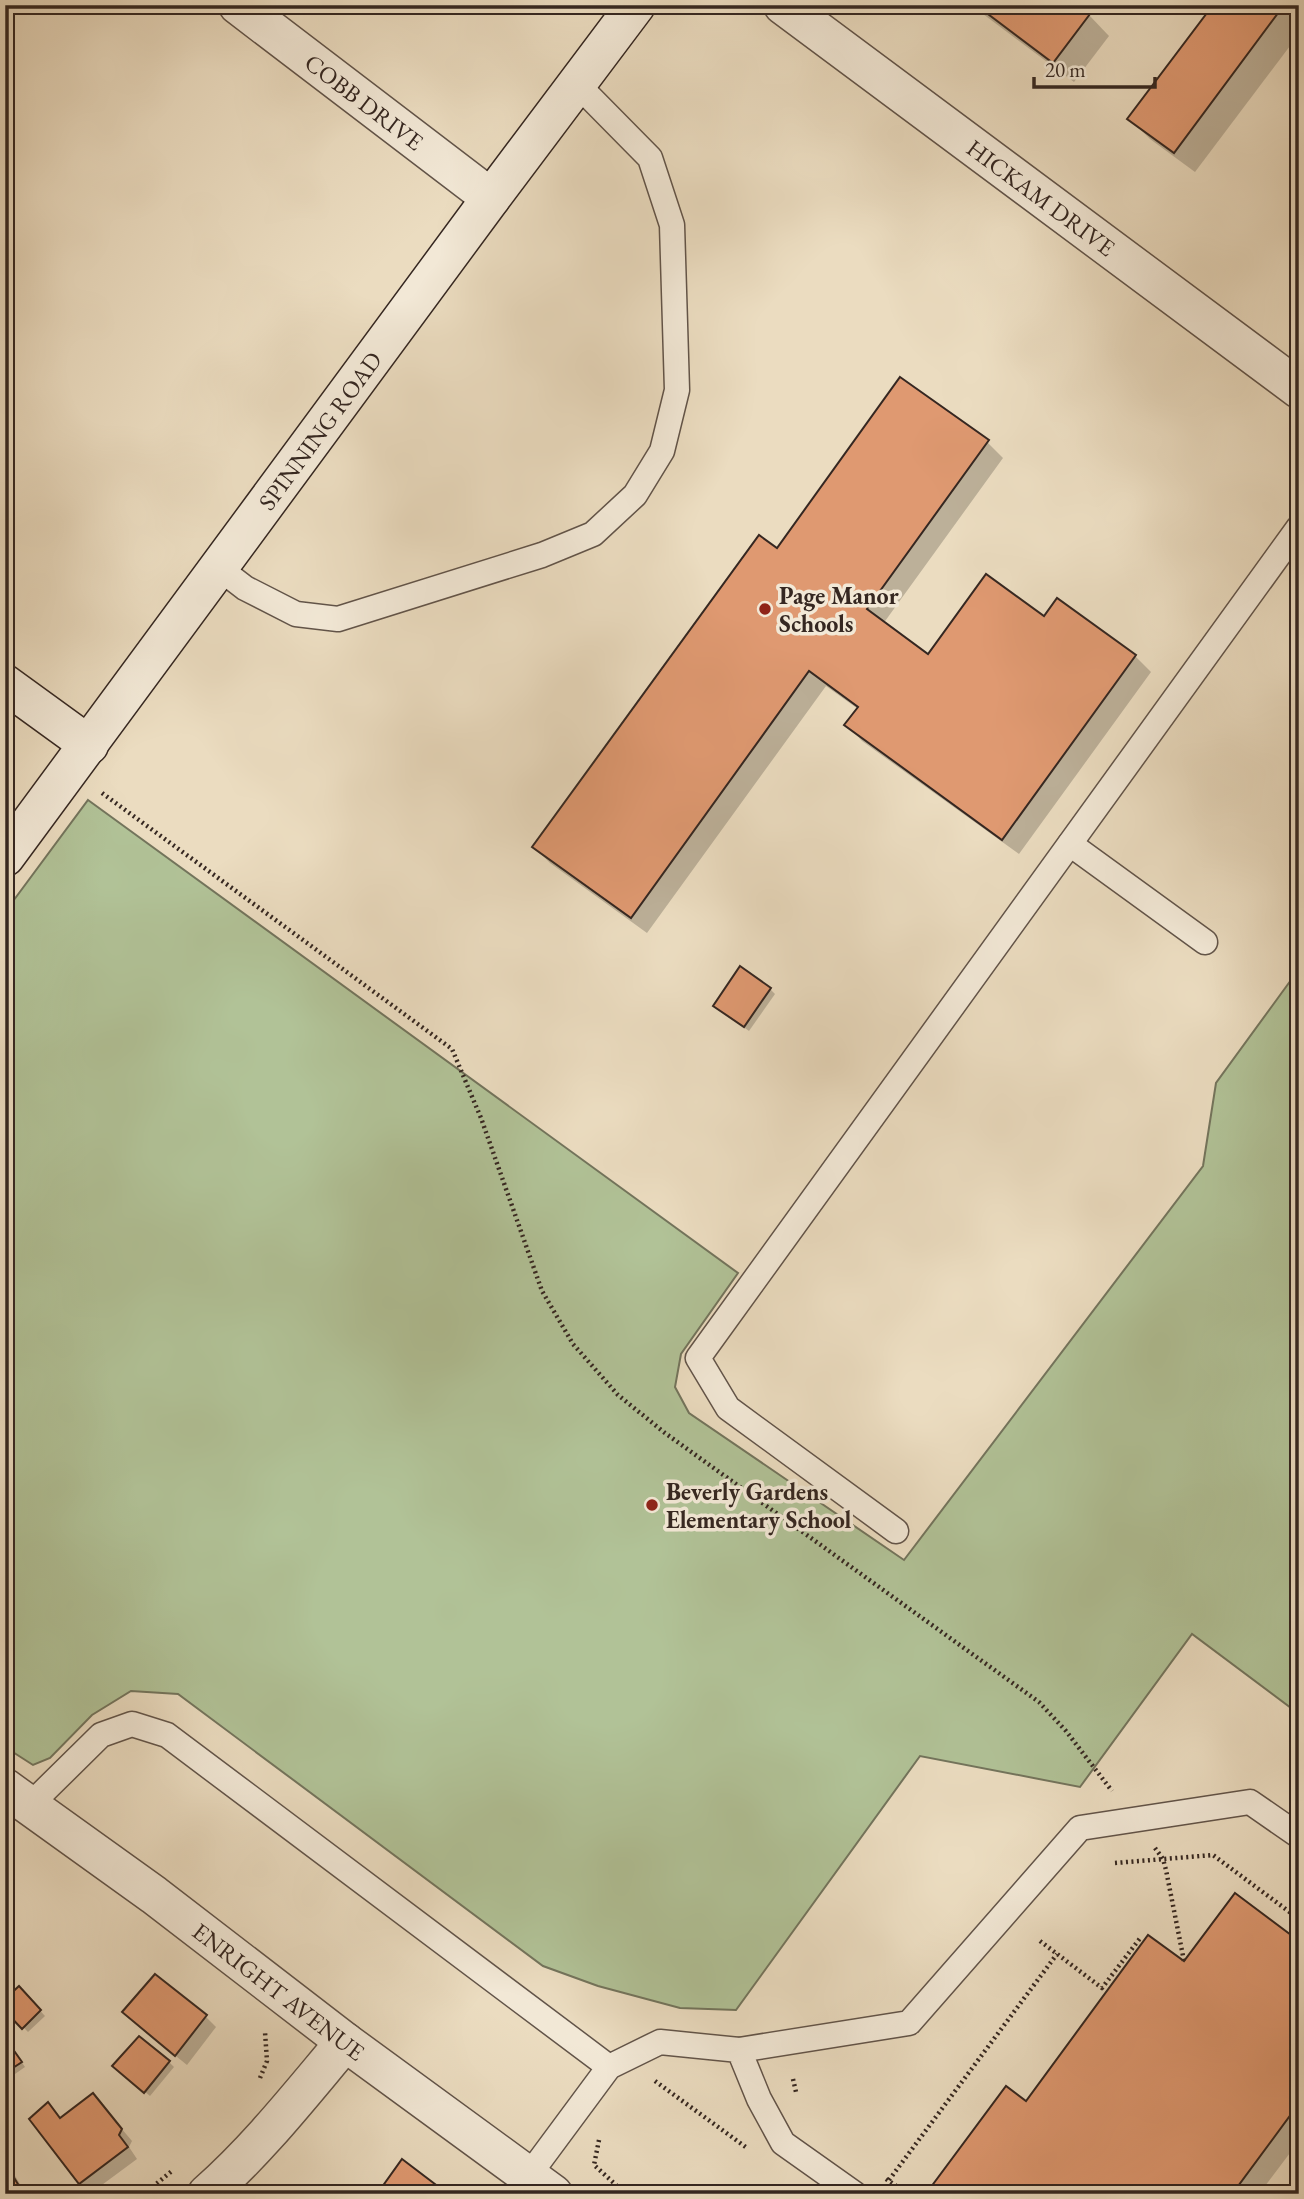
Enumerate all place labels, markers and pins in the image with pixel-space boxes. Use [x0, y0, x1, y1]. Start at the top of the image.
place label: Page Manor Schools [779, 580, 899, 639]
marker: Page Manor Schools [757, 601, 773, 617]
place label: Beverly Gardens Elementary School [666, 1476, 852, 1536]
marker: Beverly Gardens Elementary School [644, 1497, 660, 1513]

